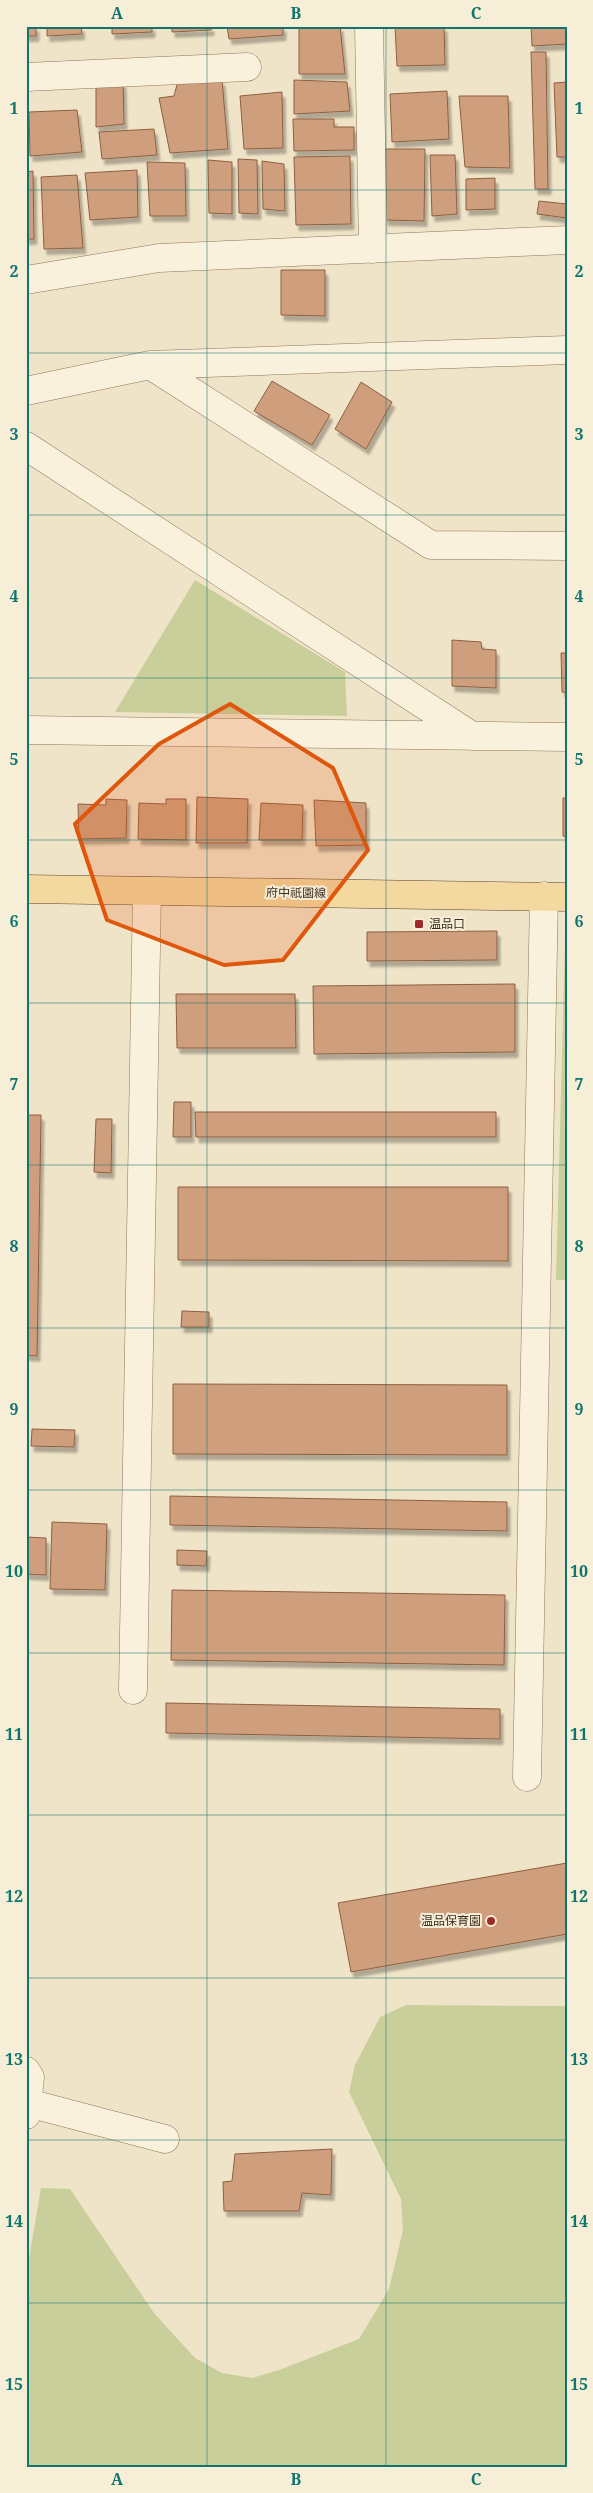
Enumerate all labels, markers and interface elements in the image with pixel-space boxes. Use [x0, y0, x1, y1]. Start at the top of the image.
text: A [111, 2, 124, 24]
text: B [291, 2, 302, 24]
text: C [471, 2, 482, 24]
text: 1 [9, 97, 19, 119]
text: 1 [574, 97, 584, 119]
text: 2 [9, 260, 19, 282]
text: 2 [574, 260, 584, 282]
text: 3 [9, 423, 19, 445]
text: 3 [574, 423, 584, 445]
text: 4 [9, 585, 19, 607]
text: 4 [574, 585, 584, 607]
text: 5 [9, 748, 19, 770]
text: 5 [574, 748, 584, 770]
street label: 府中祇園線 [266, 883, 326, 902]
text: 6 [9, 910, 19, 932]
text: 6 [574, 910, 584, 932]
place label: 温品口 [429, 915, 465, 932]
marker: 温品口 [413, 918, 425, 930]
text: 7 [9, 1073, 19, 1095]
text: 7 [574, 1073, 584, 1095]
text: 8 [9, 1235, 19, 1257]
text: 8 [574, 1235, 584, 1257]
text: 9 [9, 1398, 19, 1420]
text: 9 [574, 1398, 584, 1420]
text: 10 [5, 1560, 23, 1582]
text: 10 [570, 1560, 588, 1582]
text: 11 [5, 1723, 23, 1745]
text: 11 [570, 1723, 588, 1745]
text: 12 [5, 1885, 23, 1907]
text: 12 [570, 1885, 588, 1907]
place label: 温品保育園 [421, 1912, 481, 1929]
marker: 温品保育園 [485, 1915, 497, 1927]
text: 13 [5, 2048, 23, 2070]
text: 13 [570, 2048, 588, 2070]
text: 14 [5, 2210, 23, 2232]
text: 14 [570, 2210, 588, 2232]
text: 15 [5, 2373, 23, 2395]
text: 15 [570, 2373, 588, 2395]
text: A [111, 2468, 124, 2490]
text: B [291, 2468, 302, 2490]
text: C [471, 2468, 482, 2490]

